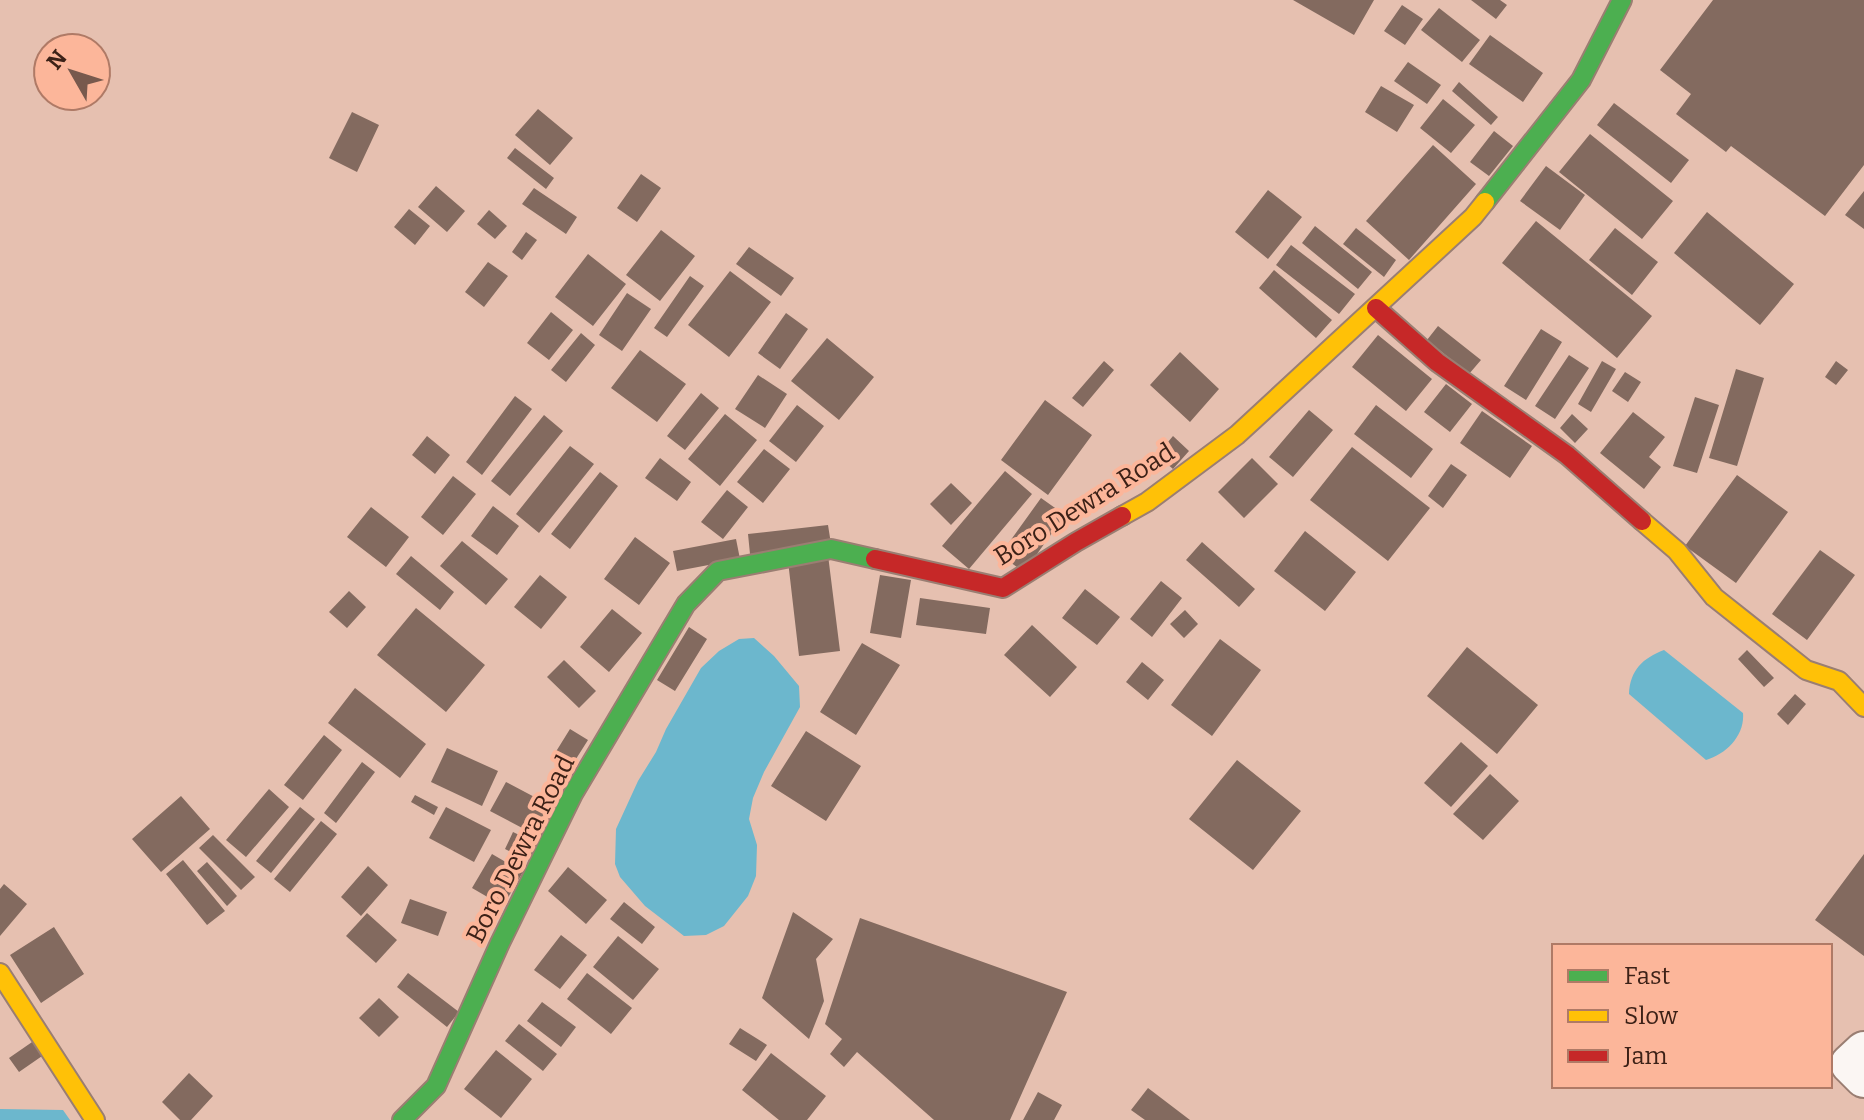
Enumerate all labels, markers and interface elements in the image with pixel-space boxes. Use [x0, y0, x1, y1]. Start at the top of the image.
north arrow [32, 32, 112, 112]
text: N [41, 45, 73, 75]
street label: Boro Dewra Road [988, 437, 1180, 572]
street label: Boro Dewra Road [460, 750, 581, 948]
legend [1552, 944, 1832, 1088]
text: Fast [1624, 962, 1670, 990]
text: Slow [1624, 1002, 1679, 1030]
text: Jam [1623, 1042, 1668, 1070]

